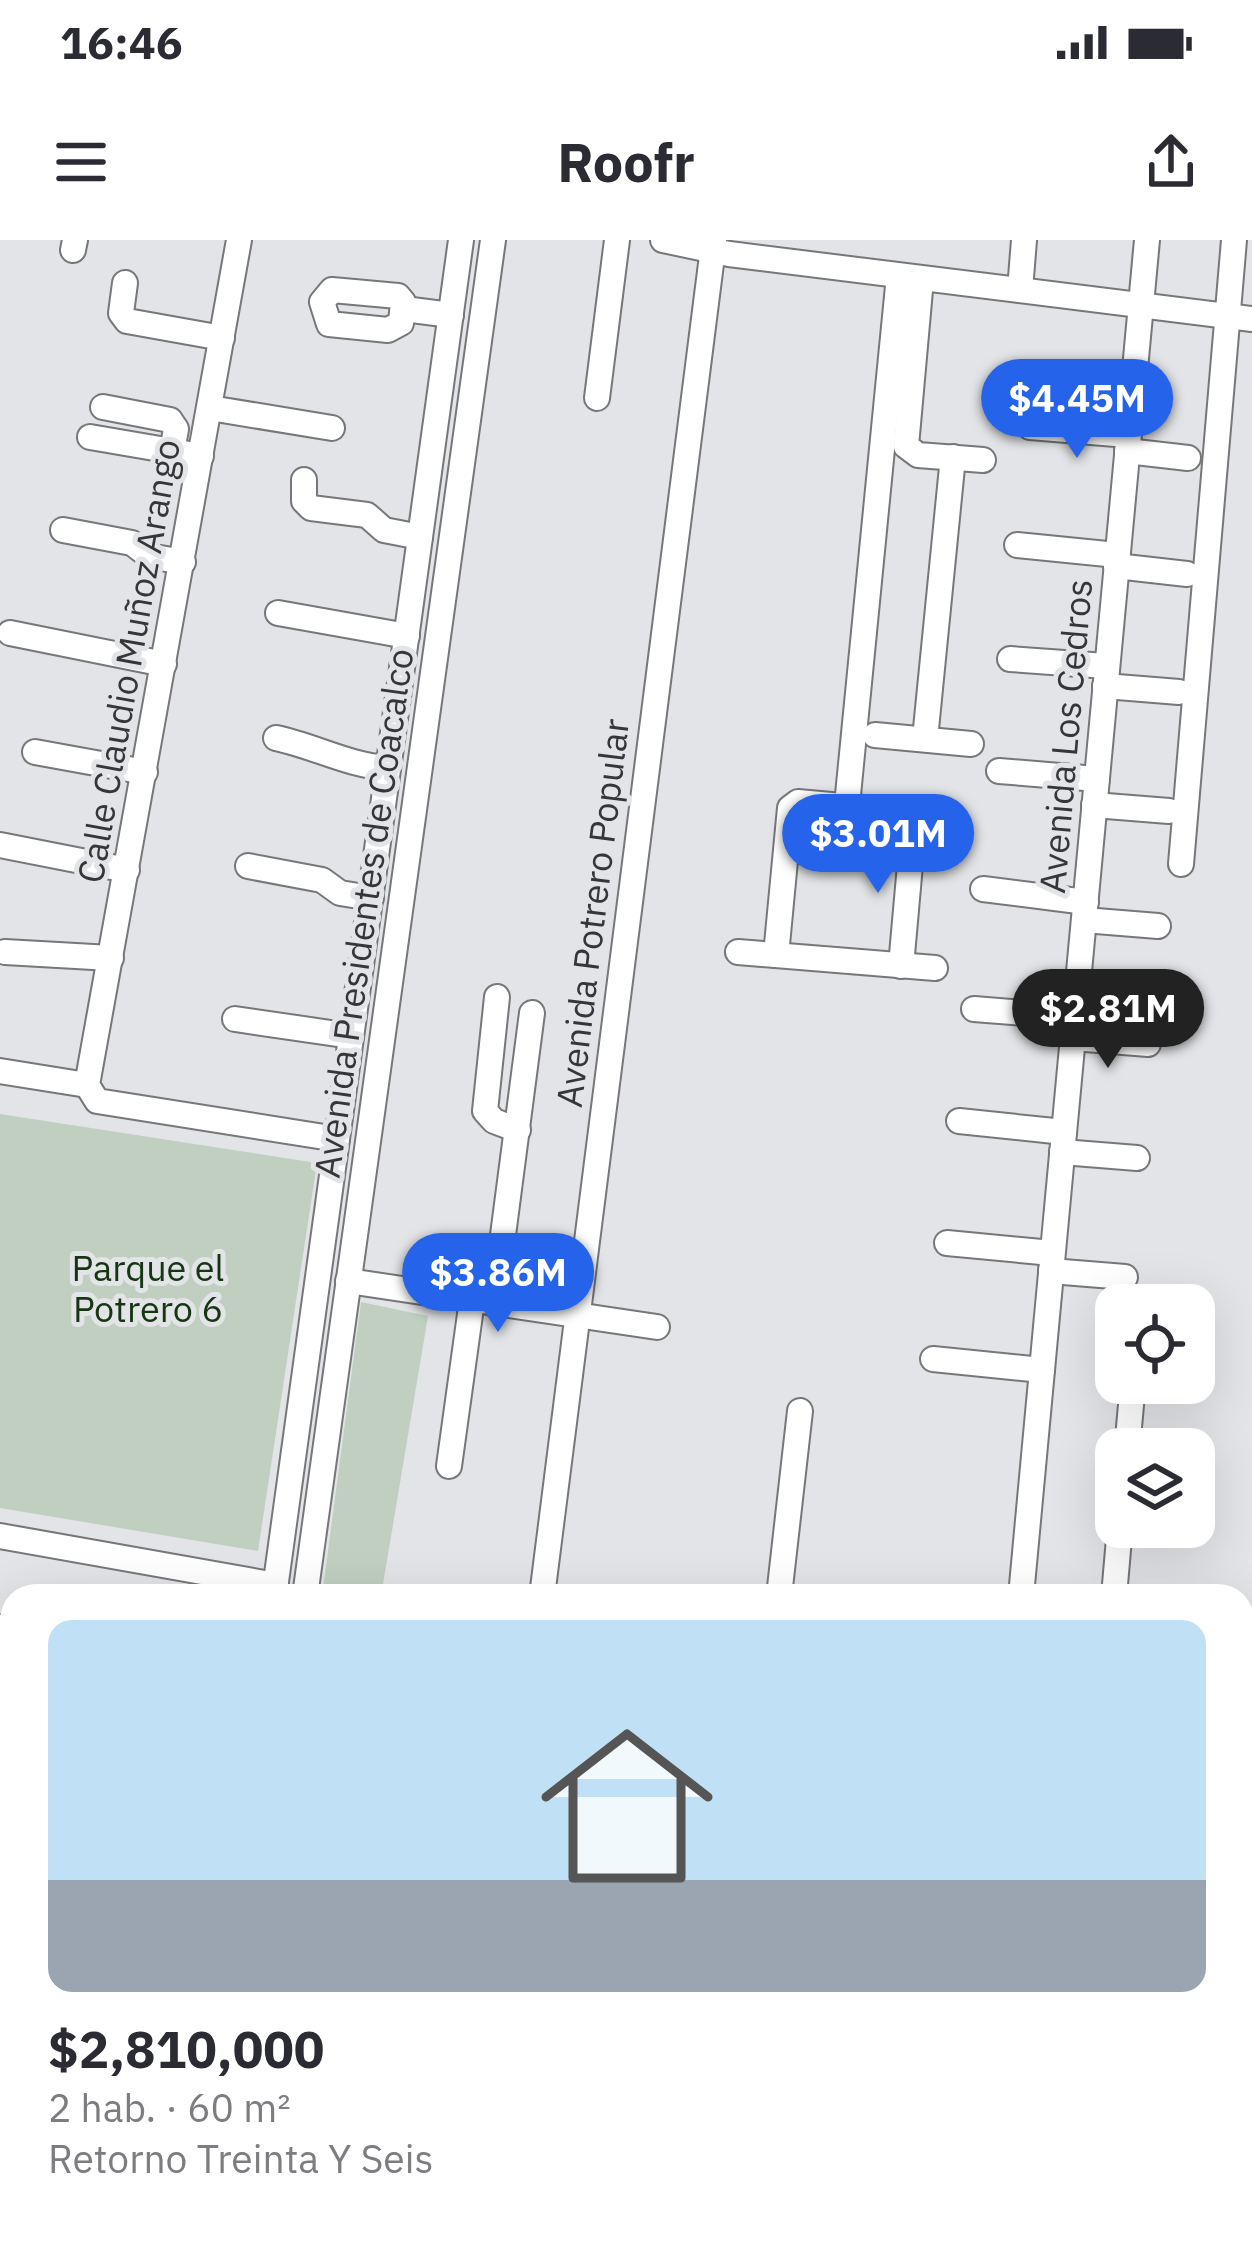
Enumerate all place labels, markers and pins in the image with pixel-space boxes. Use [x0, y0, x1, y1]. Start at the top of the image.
pin: $4.45M [979, 359, 1175, 461]
pin: $3.01M [780, 794, 976, 896]
pin: $2.81M [1010, 969, 1206, 1071]
pin: $3.86M [400, 1233, 596, 1335]

